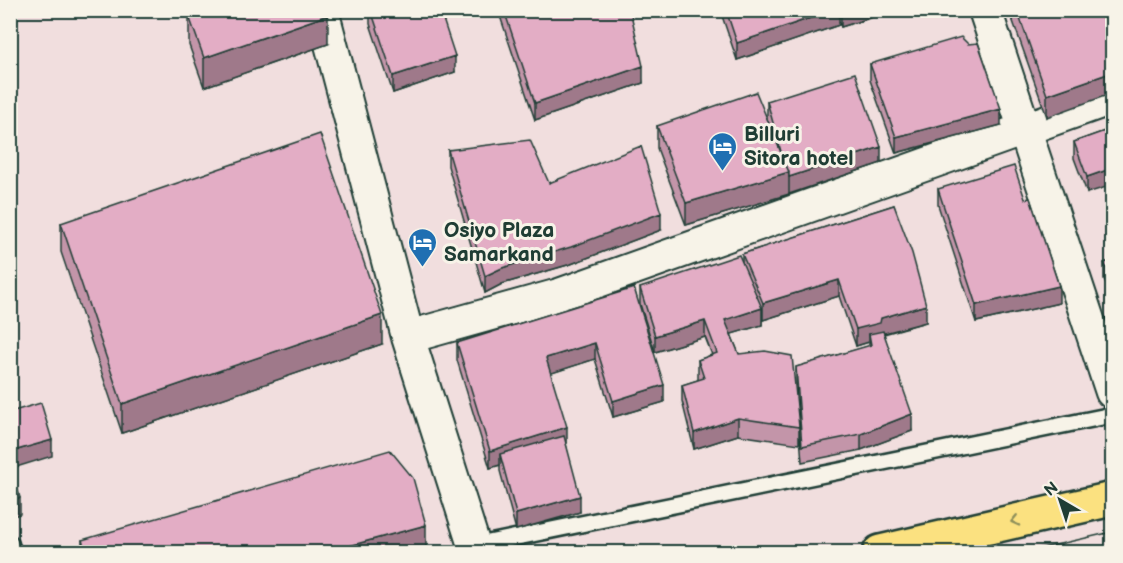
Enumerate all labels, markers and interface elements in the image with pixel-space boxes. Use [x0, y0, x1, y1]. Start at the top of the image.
place label: Billuri Sitora hotel [744, 122, 854, 171]
hotel icon: Billuri Sitora hotel [707, 130, 739, 172]
place label: Osiyo Plaza Samarkand [444, 218, 554, 267]
hotel icon: Osiyo Plaza Samarkand [407, 226, 439, 268]
north arrow [1030, 470, 1090, 530]
text: N [1041, 478, 1062, 501]
one-way arrow [1010, 514, 1020, 527]

